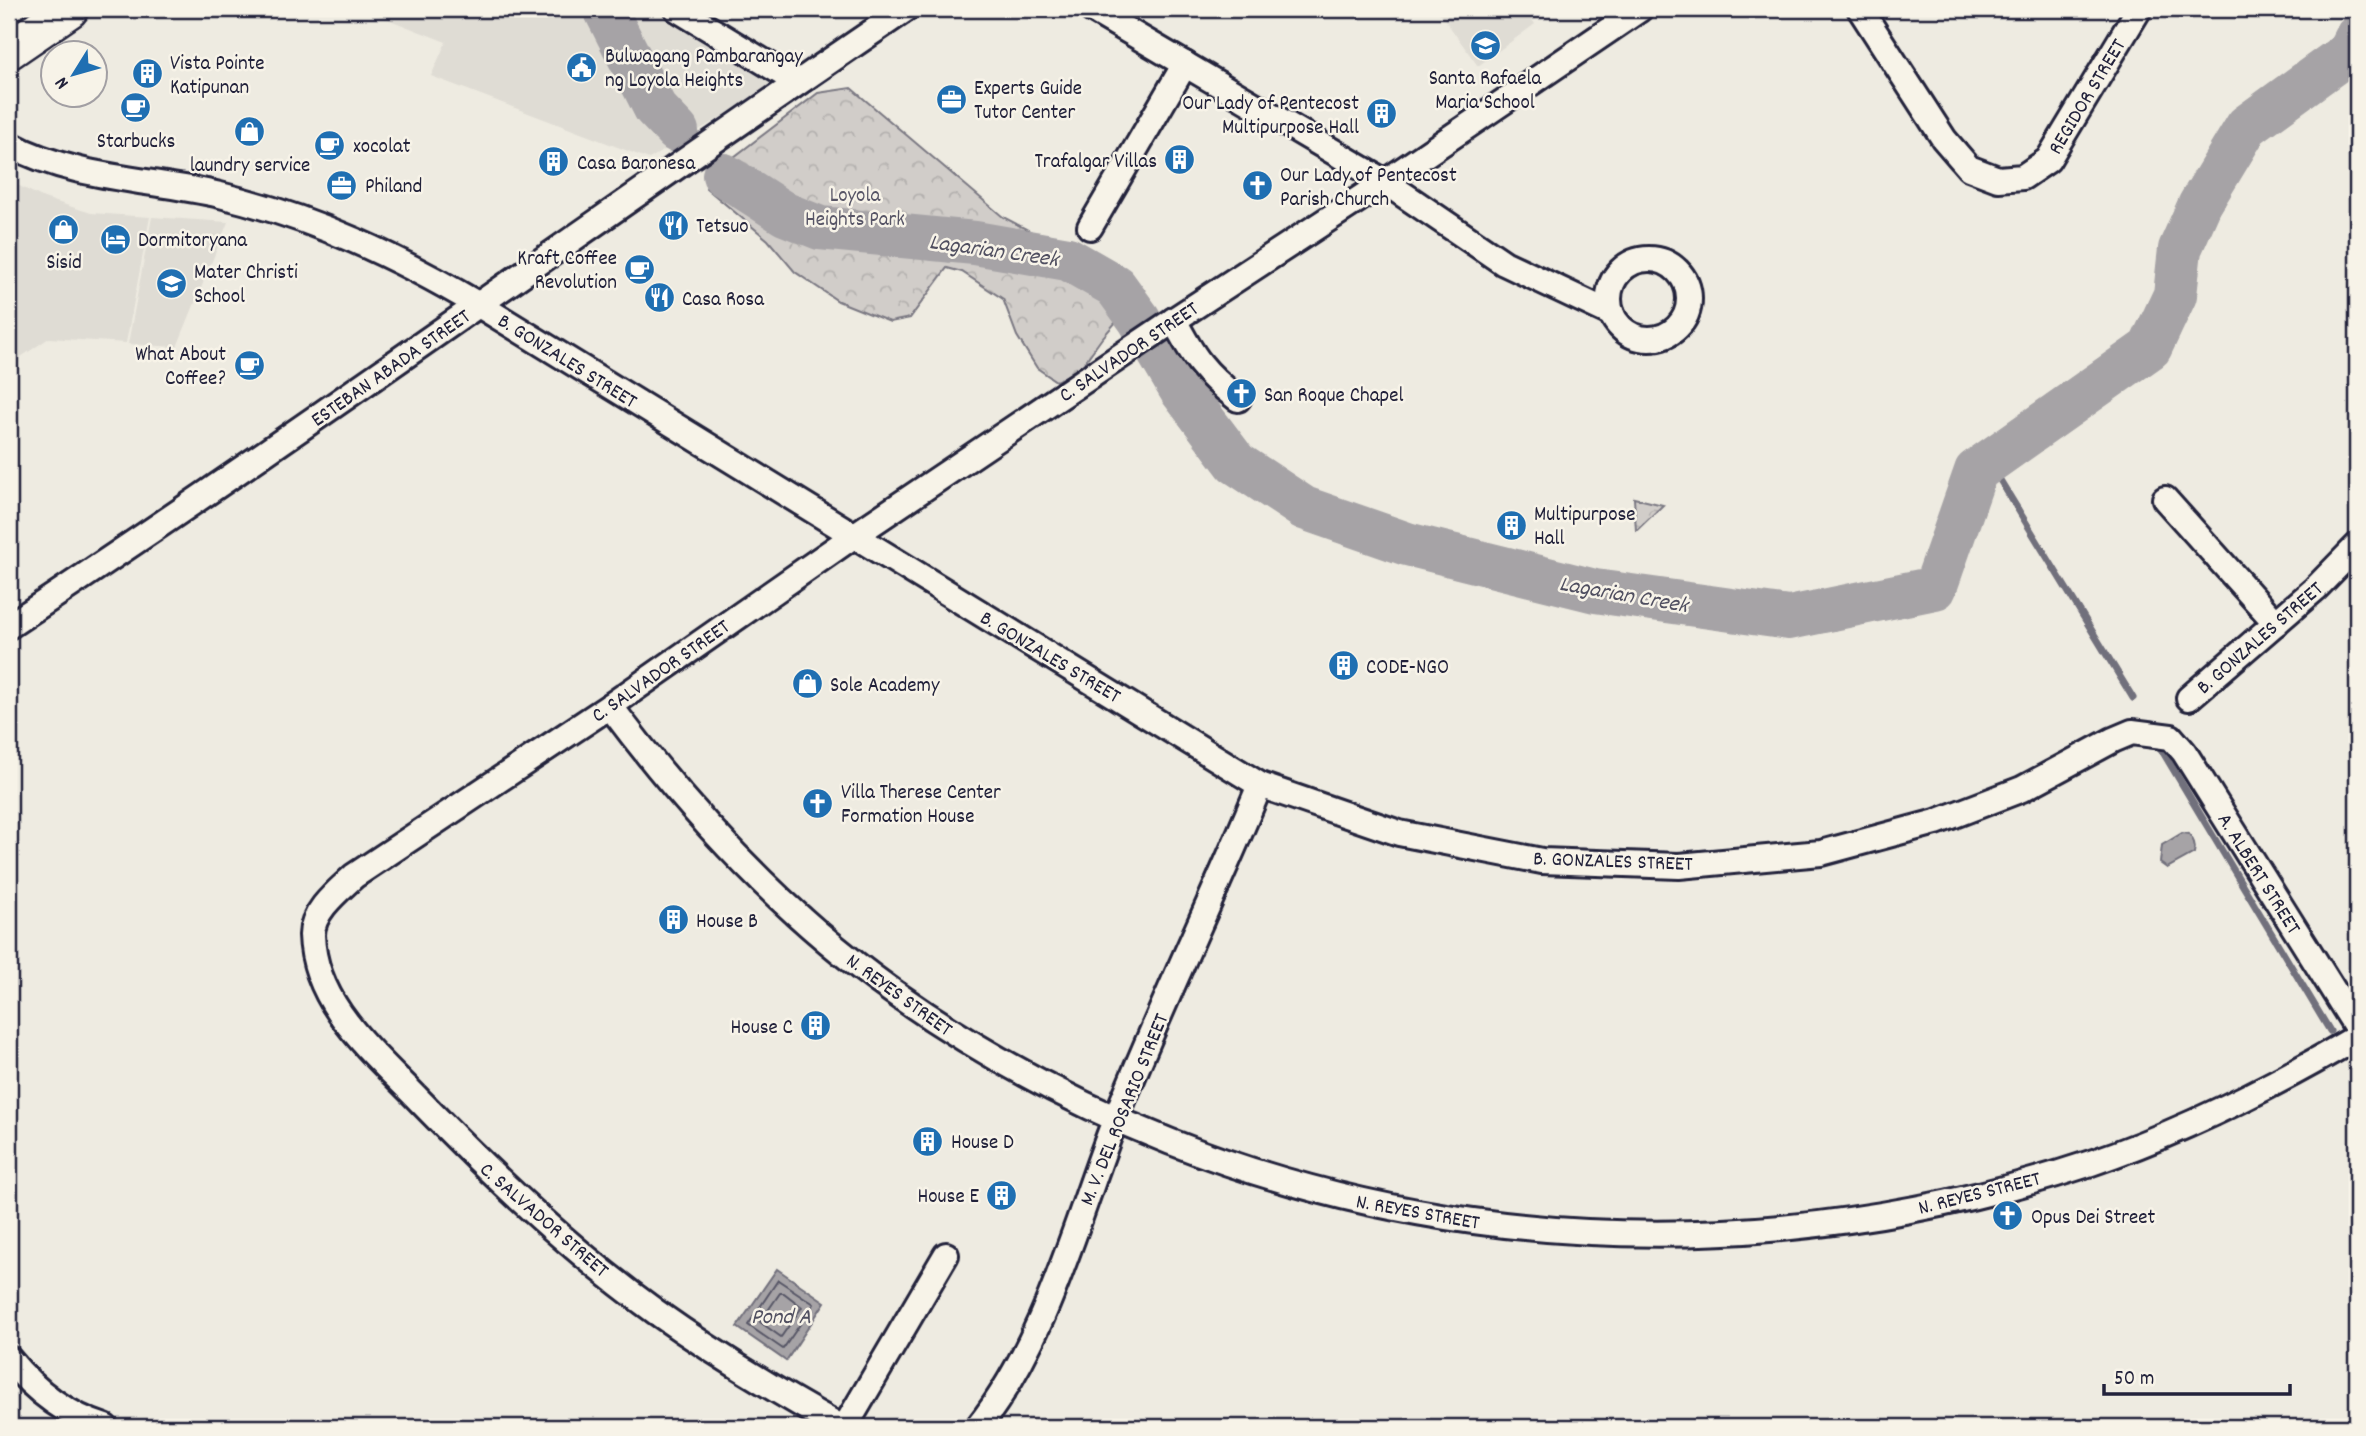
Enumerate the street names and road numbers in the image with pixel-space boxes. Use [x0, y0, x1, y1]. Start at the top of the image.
street label: REGIDOR STREET [2042, 34, 2135, 161]
street label: C. SALVADOR STREET [1054, 295, 1206, 411]
street label: ESTEBAN ABADA STREET [306, 303, 478, 436]
street label: B. GONZALES STREET [491, 308, 643, 418]
street label: B. GONZALES STREET [2191, 575, 2331, 703]
street label: B. GONZALES STREET [973, 605, 1126, 713]
street label: C. SALVADOR STREET [586, 613, 738, 731]
street label: A. ALBERT STREET [2208, 808, 2307, 942]
street label: B. GONZALES STREET [1533, 845, 1694, 881]
street label: N. REYES STREET [839, 948, 958, 1046]
street label: M. V. DEL ROSARIO STREET [1074, 1009, 1178, 1211]
street label: C. SALVADOR STREET [472, 1157, 615, 1286]
street label: N. REYES STREET [1915, 1165, 2045, 1225]
street label: N. REYES STREET [1353, 1188, 1482, 1240]

